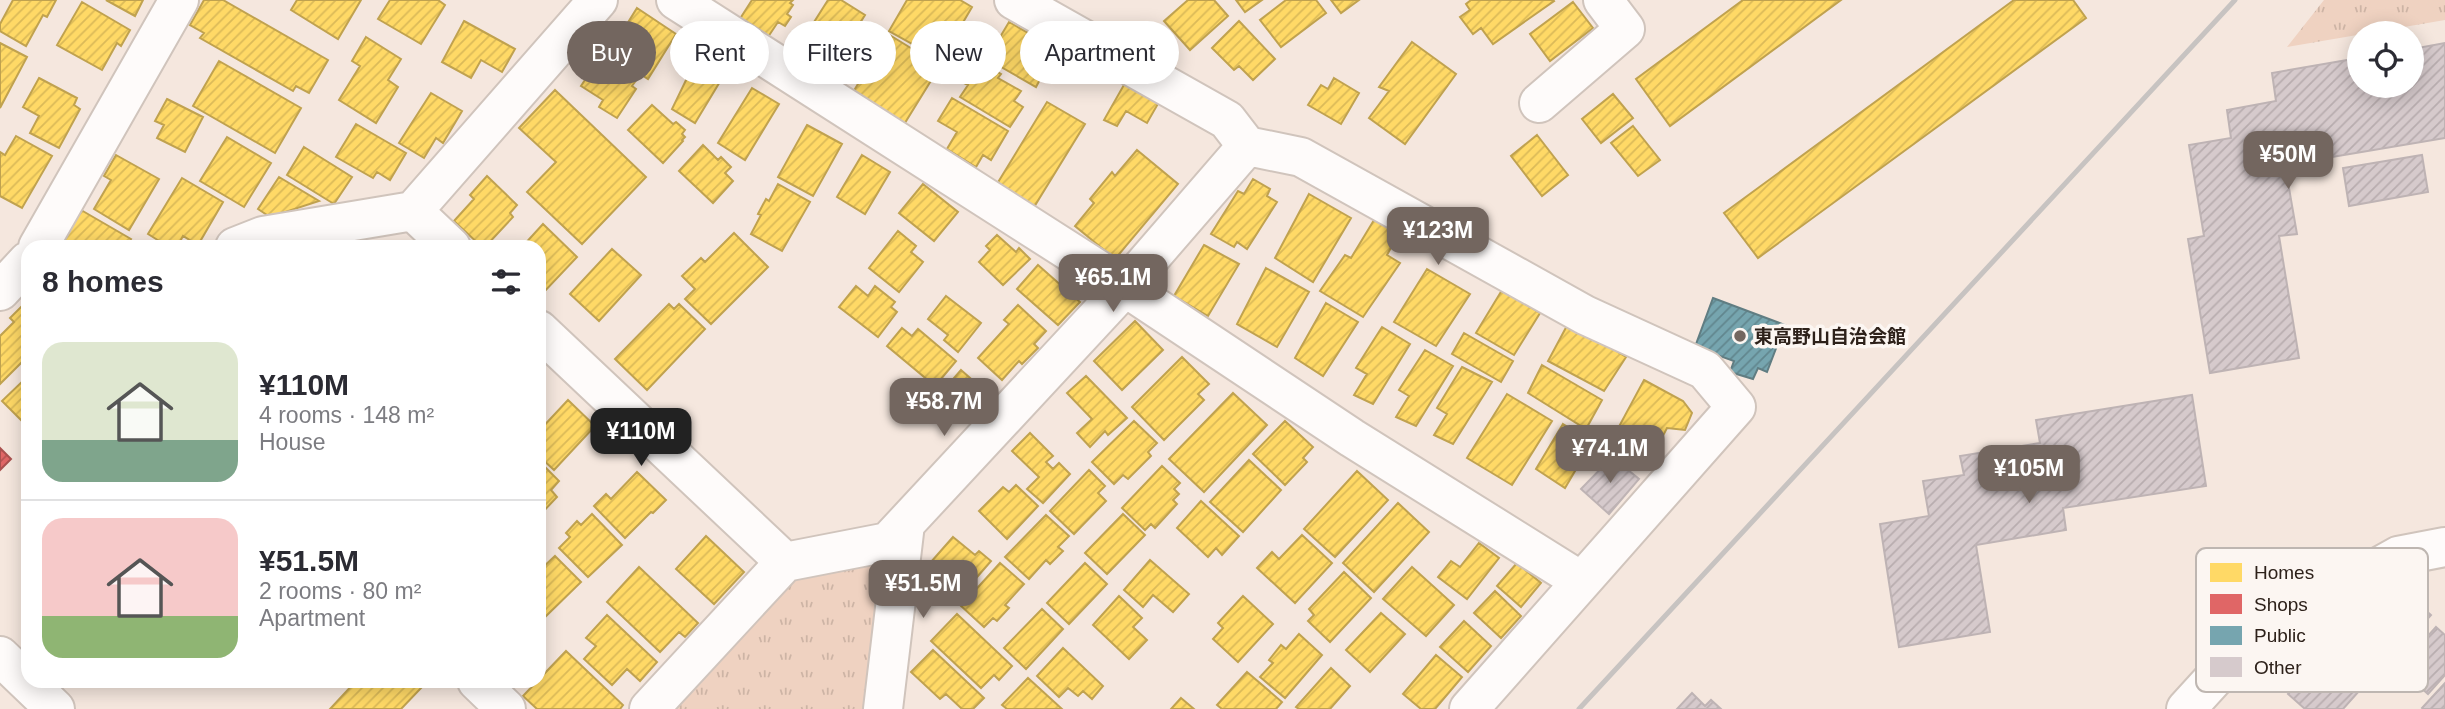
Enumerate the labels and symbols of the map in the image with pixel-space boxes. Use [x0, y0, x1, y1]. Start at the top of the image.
pin: ¥50M [2247, 132, 2329, 191]
pin: ¥123M [1389, 208, 1487, 267]
pin: ¥65.1M [1056, 254, 1170, 314]
place label: 東高野山自治会館 [1754, 326, 1906, 347]
marker: 東高野山自治会館 [1732, 328, 1748, 344]
pin: ¥58.7M [887, 378, 1001, 438]
pin: ¥110M [592, 408, 690, 468]
pin: ¥74.1M [1553, 426, 1667, 485]
pin: ¥105M [1980, 446, 2078, 505]
legend [2196, 548, 2428, 692]
pin: ¥51.5M [866, 560, 980, 620]
text: Homes [2254, 562, 2314, 583]
text: Shops [2254, 594, 2308, 615]
text: Public [2254, 625, 2306, 646]
text: Other [2254, 657, 2302, 678]

